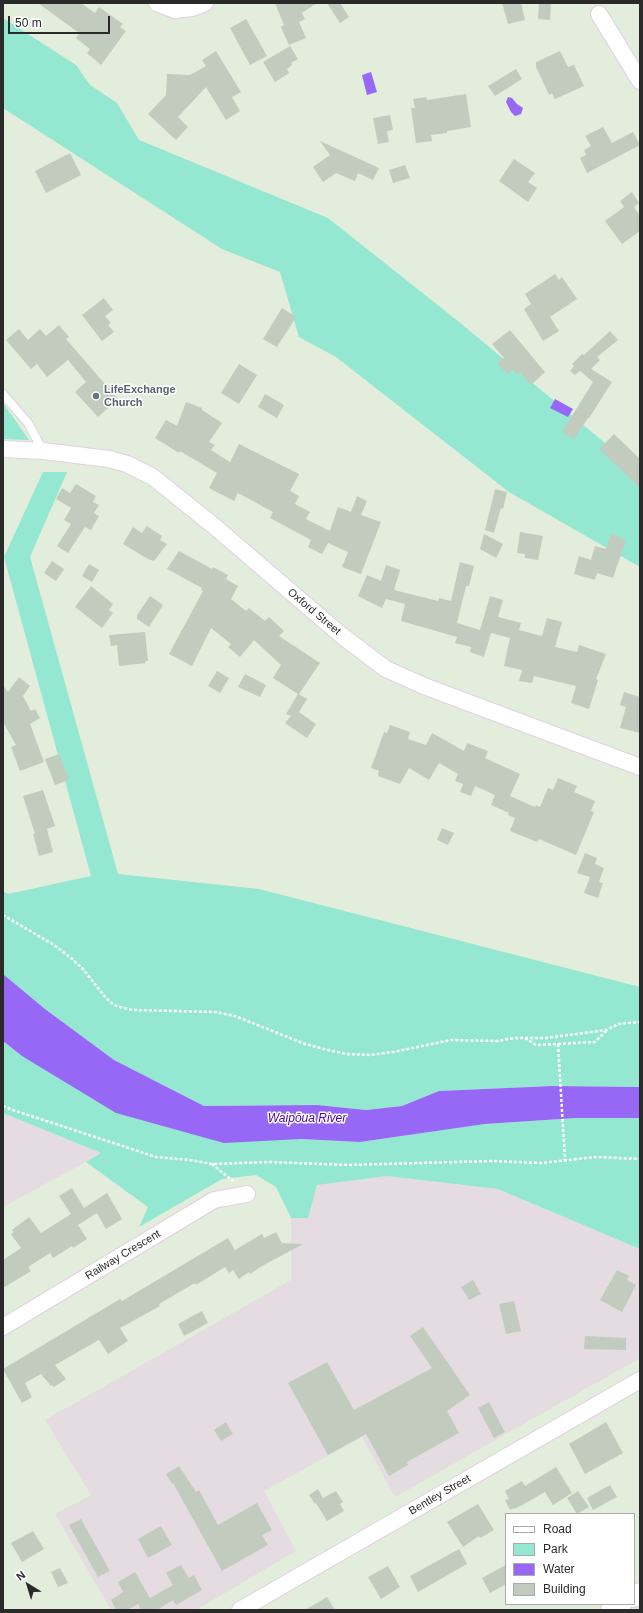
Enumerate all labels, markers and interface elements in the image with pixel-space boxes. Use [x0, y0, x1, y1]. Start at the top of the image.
scale bar [10, 8, 112, 34]
text: 50 m [15, 16, 42, 30]
place label: LifeExchange Church [104, 383, 176, 409]
marker: LifeExchange Church [91, 391, 101, 401]
street label: Oxford Street [285, 586, 343, 638]
water label: Waipōua River [268, 1112, 346, 1126]
street label: Railway Crescent [83, 1227, 163, 1283]
street label: Bentley Street [407, 1472, 473, 1518]
legend [505, 1513, 635, 1605]
text: Road [543, 1522, 572, 1536]
text: Park [543, 1542, 568, 1556]
text: Water [543, 1562, 575, 1576]
north arrow [8, 1565, 48, 1605]
text: N [14, 1568, 27, 1583]
text: Building [543, 1582, 586, 1596]

